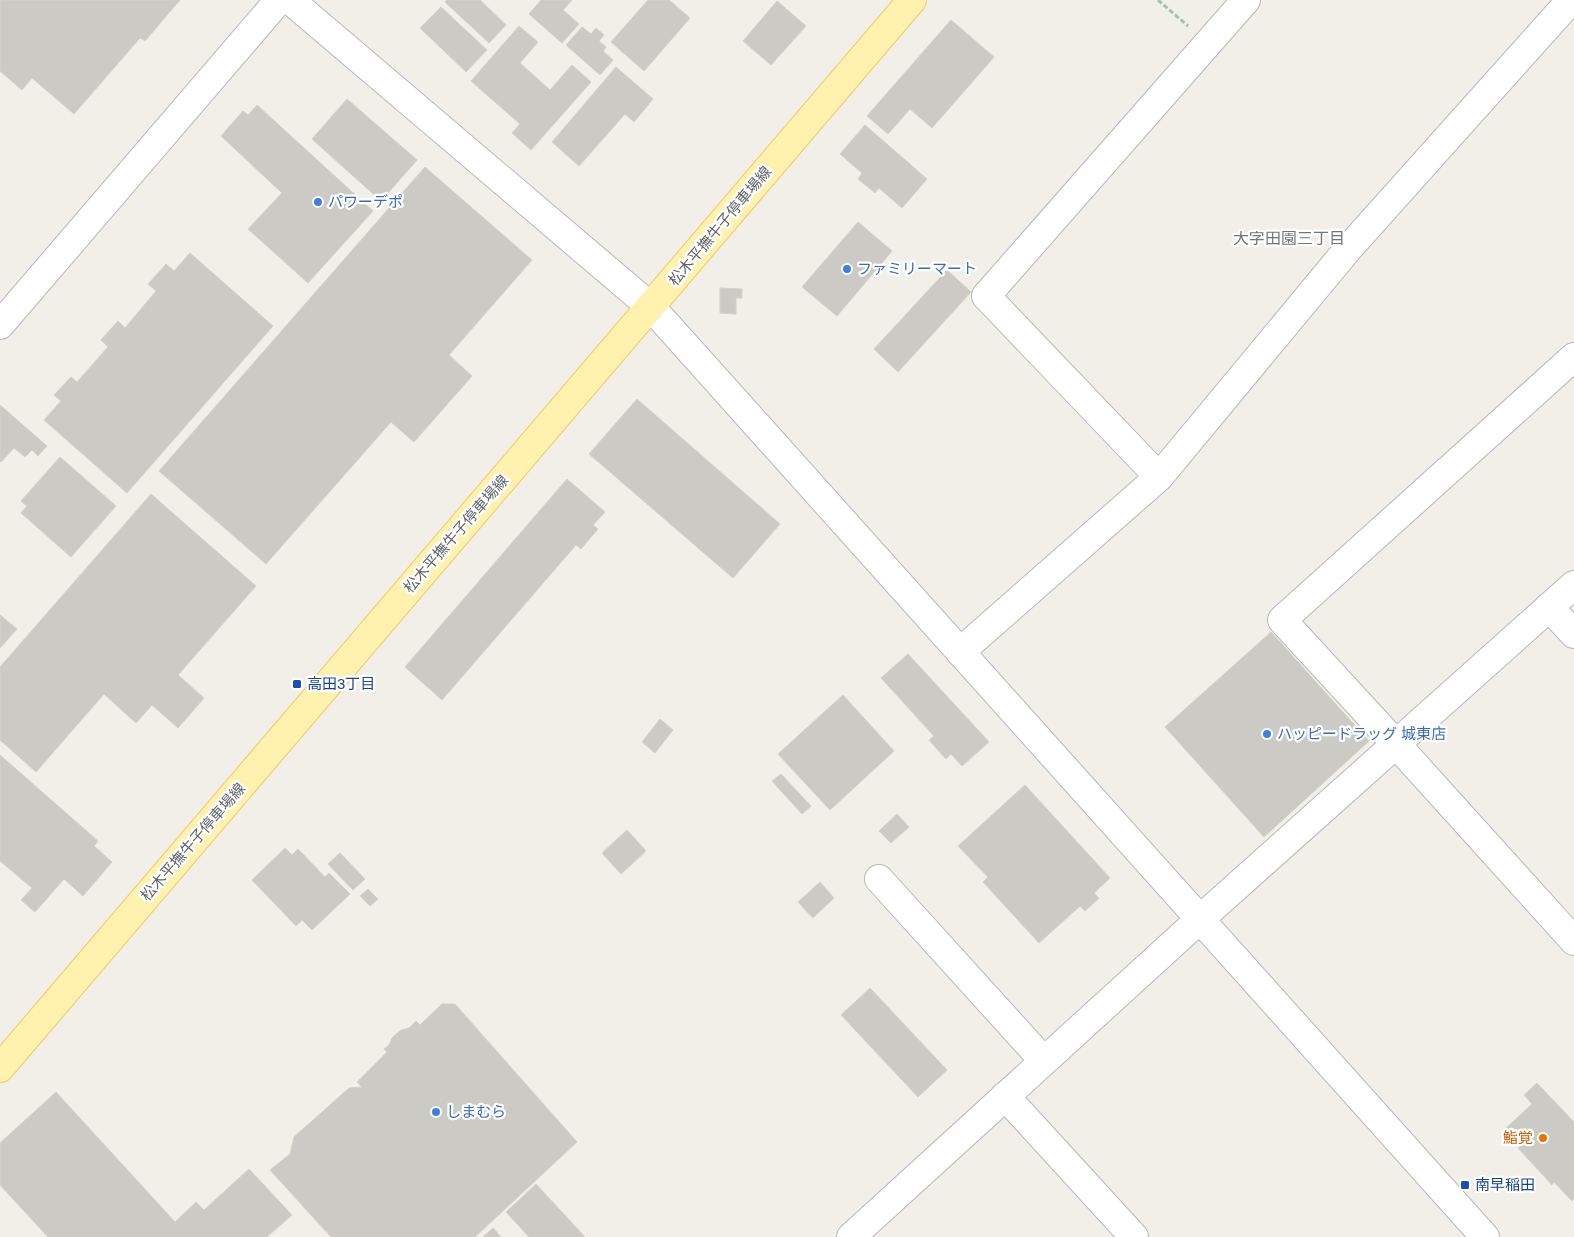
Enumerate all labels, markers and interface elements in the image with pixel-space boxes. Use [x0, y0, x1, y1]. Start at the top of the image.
street label: 松木平撫牛子停車場線 [665, 163, 774, 289]
place label: パワーデポ [328, 193, 403, 210]
marker: パワーデポ [312, 196, 324, 208]
district label: 大字田園三丁目 [1233, 230, 1345, 247]
place label: ファミリーマート [857, 260, 977, 277]
marker: ファミリーマート [841, 263, 853, 275]
street label: 松木平撫牛子停車場線 [400, 471, 511, 596]
place label: 高田3丁目 [307, 675, 375, 692]
marker: 高田3丁目 [291, 678, 303, 690]
place label: ハッピードラッグ 城東店 [1277, 725, 1446, 742]
marker: ハッピードラッグ 城東店 [1261, 728, 1273, 740]
street label: 松木平撫牛子停車場線 [137, 779, 248, 904]
place label: しまむら [446, 1103, 506, 1120]
marker: しまむら [430, 1106, 442, 1118]
place label: 鮨覚 [1503, 1129, 1533, 1146]
marker: 鮨覚 [1537, 1132, 1549, 1144]
place label: 南早稲田 [1475, 1176, 1535, 1193]
marker: 南早稲田 [1459, 1179, 1471, 1191]

